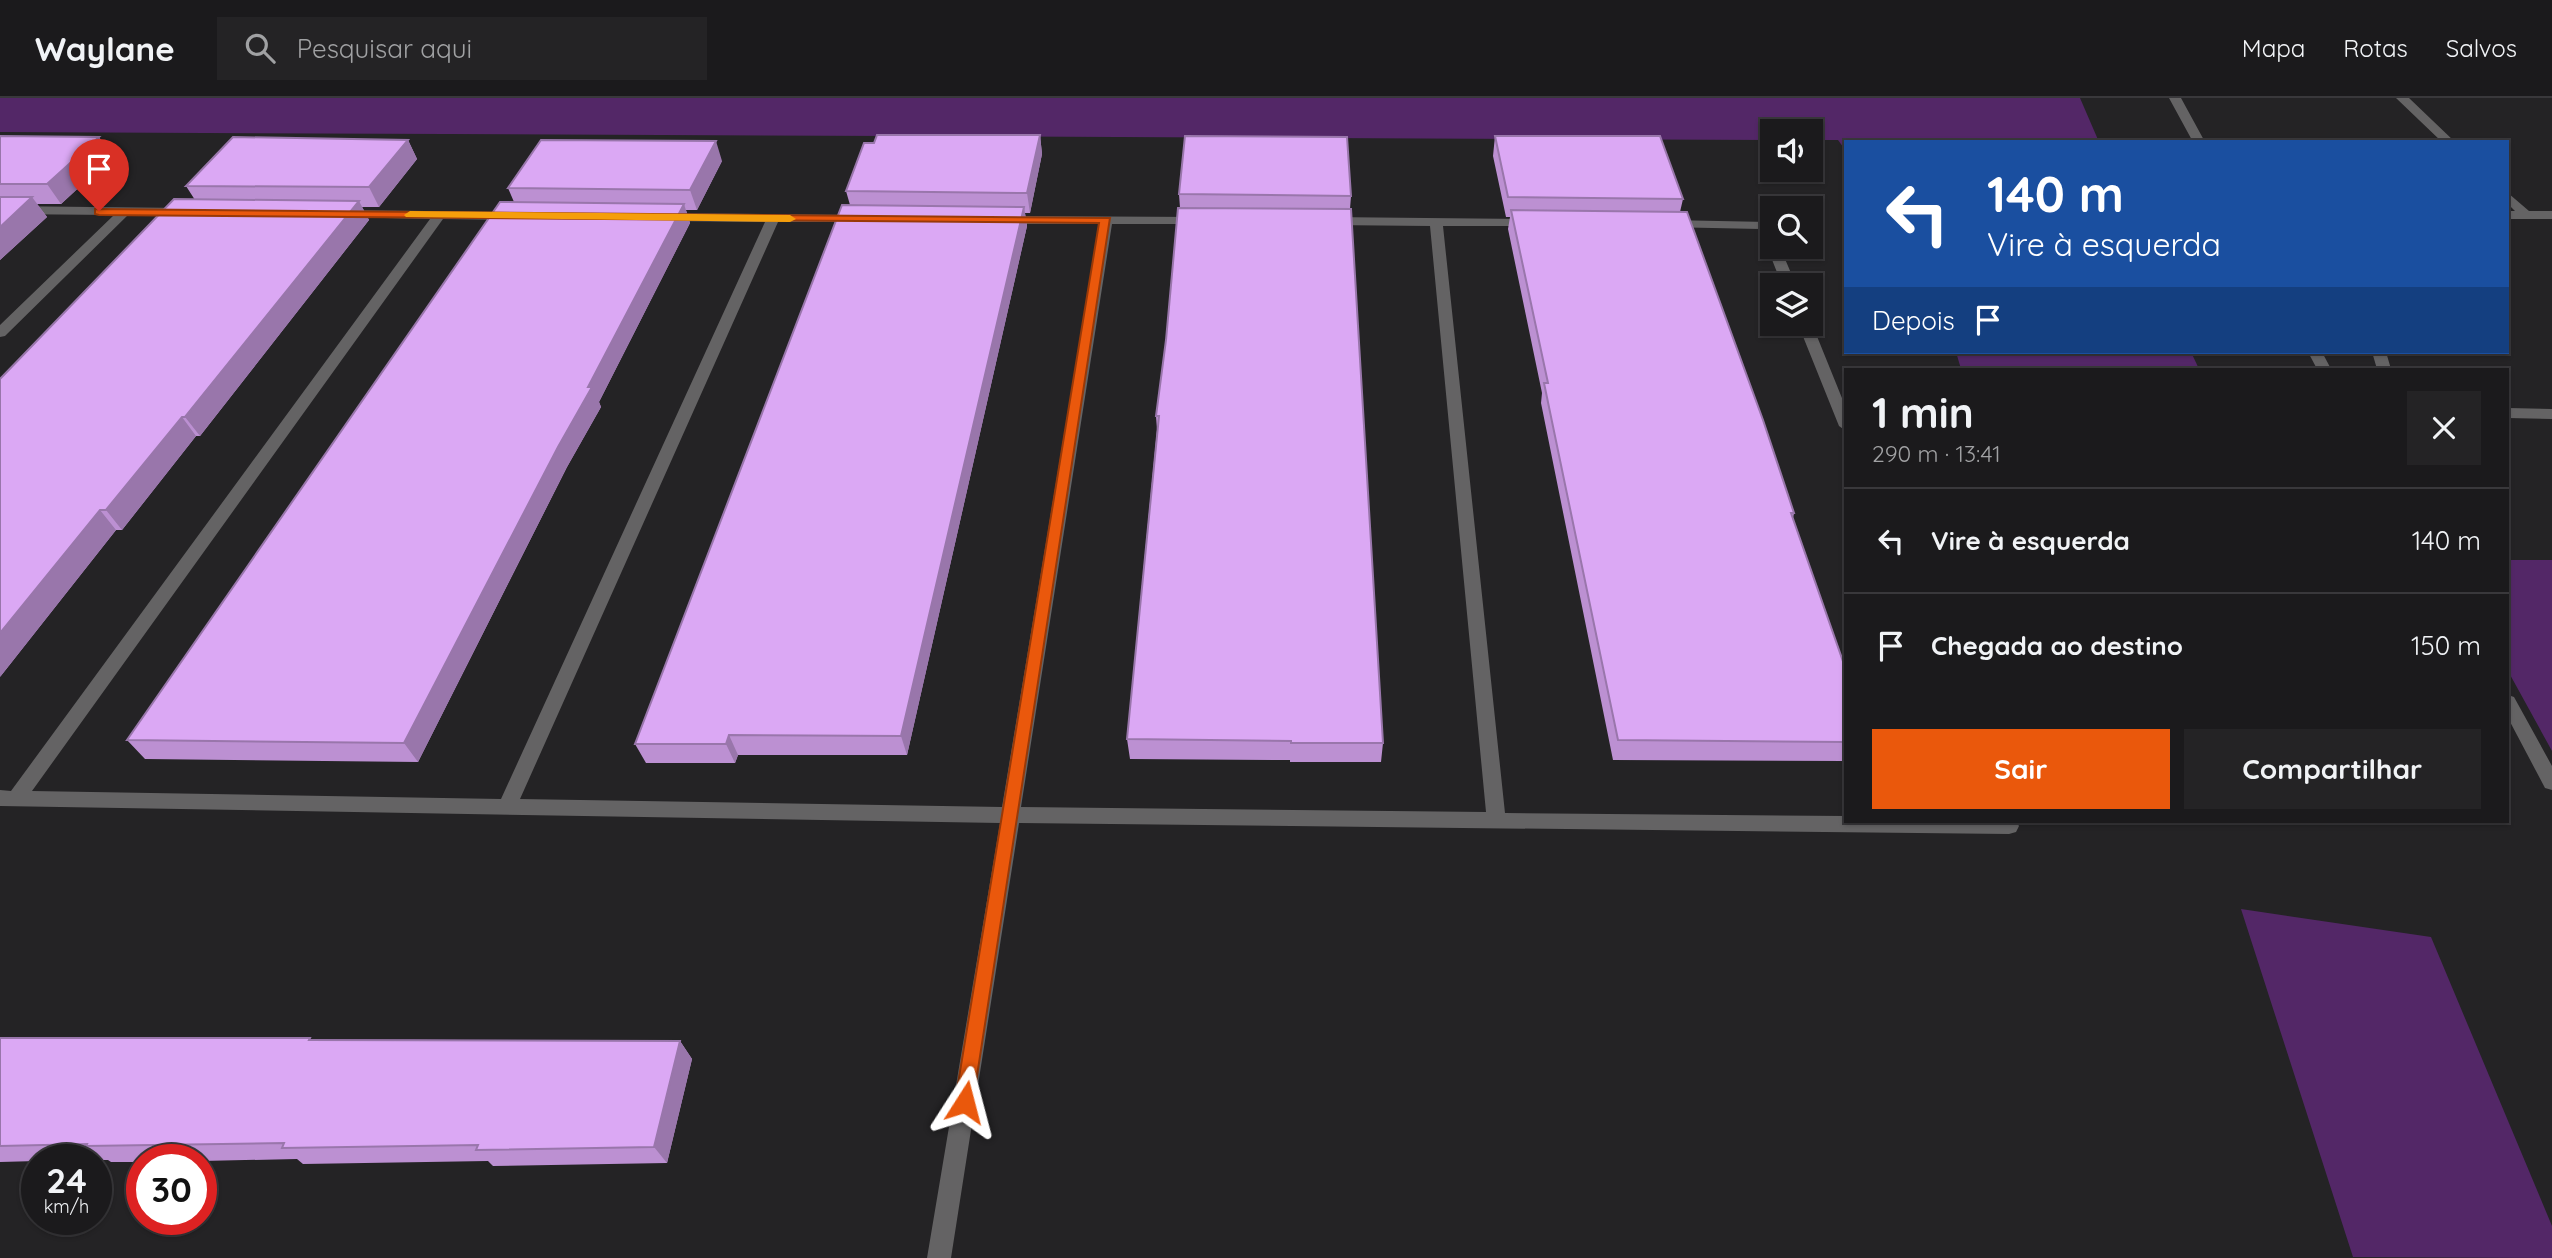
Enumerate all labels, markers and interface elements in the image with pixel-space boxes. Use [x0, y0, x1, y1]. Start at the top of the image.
search box [217, 17, 707, 80]
text: Waylane [35, 28, 175, 69]
icon: search [241, 29, 279, 67]
text: Pesquisar aqui [297, 32, 472, 65]
text: Mapa [2242, 33, 2305, 63]
text: Rotas [2343, 33, 2408, 63]
text: Salvos [2446, 33, 2517, 63]
map controls [1760, 119, 1823, 336]
button: sound [1760, 119, 1823, 182]
pin [69, 139, 129, 211]
icon: arrive [80, 150, 118, 188]
text: 140 m [1987, 163, 2124, 224]
icon: left [1872, 168, 1963, 259]
button: search [1760, 196, 1823, 259]
text: Vire à esquerda [1987, 224, 2221, 264]
button: layers [1760, 273, 1823, 336]
icon: arrive [1969, 301, 2007, 339]
text: Depois [1872, 304, 1955, 337]
text: 1 min [1872, 386, 1974, 439]
button: close [2407, 391, 2481, 465]
text: 290 m · 13:41 [1872, 439, 2001, 468]
icon: left [1872, 522, 1910, 560]
text: Vire à esquerda [1931, 524, 2130, 557]
text: 140 m [2412, 524, 2481, 557]
icon: arrive [1872, 627, 1910, 665]
text: Chegada ao destino [1931, 629, 2183, 662]
text: 150 m [2411, 629, 2481, 662]
button: Sair [1872, 729, 2170, 809]
button: Compartilhar [2184, 729, 2481, 809]
position arrow [928, 1065, 1002, 1139]
speed limit sign: 30 [126, 1144, 217, 1235]
text: 24 [46, 1158, 87, 1202]
text: km/h [44, 1195, 89, 1218]

